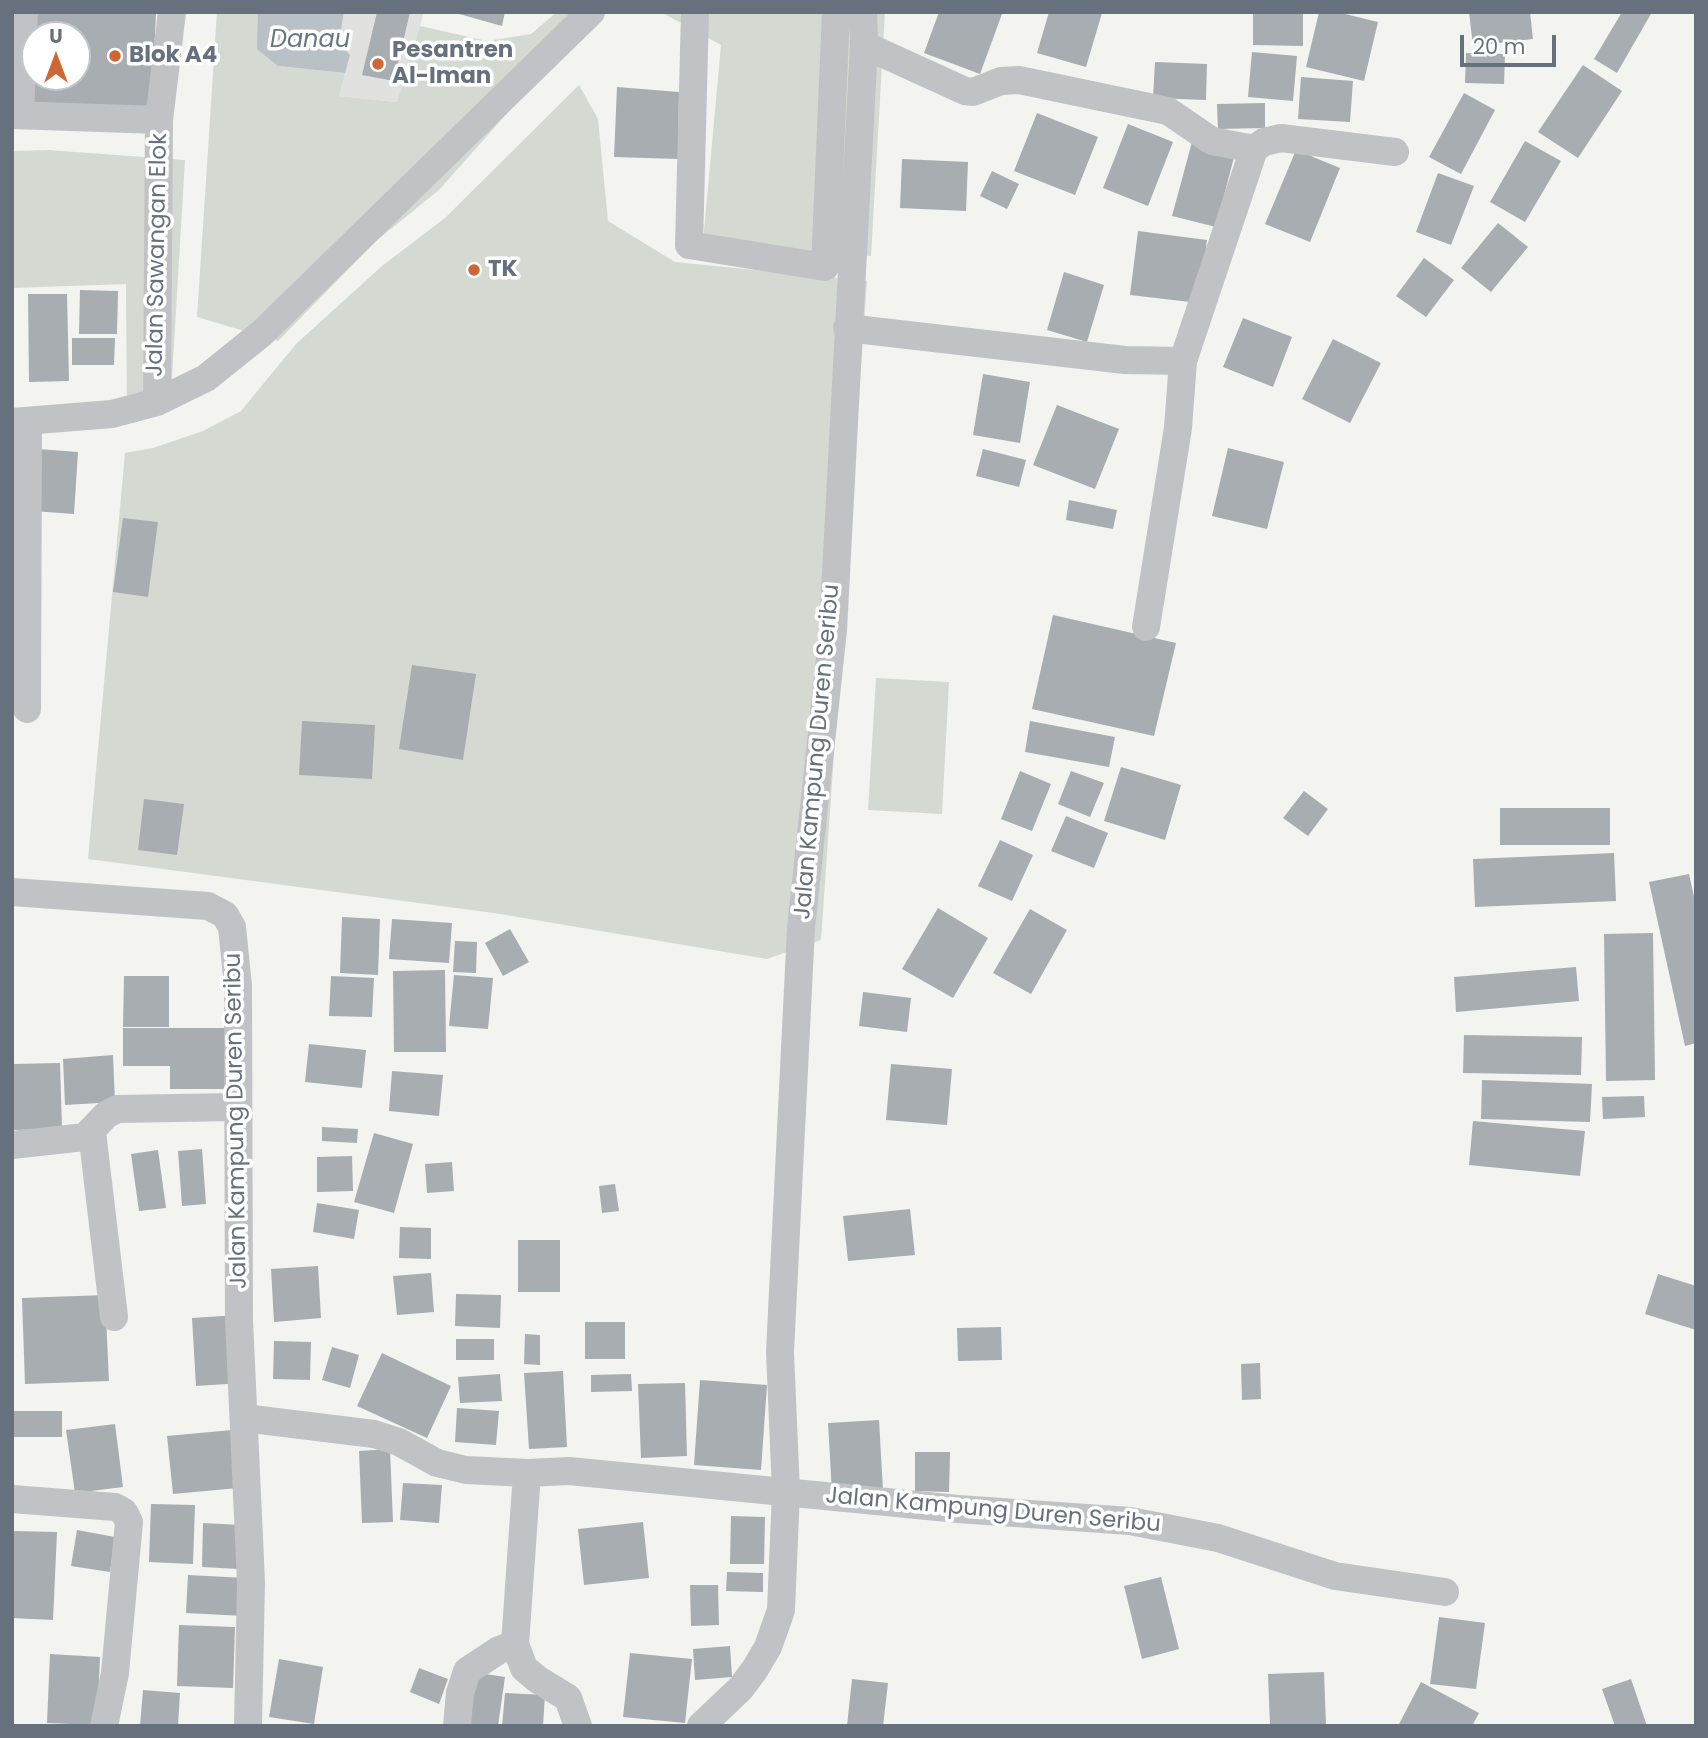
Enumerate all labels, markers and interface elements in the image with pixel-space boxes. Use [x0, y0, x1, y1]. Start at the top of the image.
north arrow [21, 21, 91, 91]
scale bar [1463, 21, 1559, 65]
text: U [49, 23, 63, 50]
water label: Danau [270, 27, 350, 55]
text: 20 m [1473, 32, 1526, 61]
place label: Pesantren Al-Iman [392, 37, 513, 91]
place label: Blok A4 [129, 42, 217, 70]
marker: Blok A4 [107, 48, 123, 64]
marker: Pesantren Al-Iman [370, 56, 386, 72]
street label: Jalan Sawangan Elok [142, 133, 174, 377]
place label: TK [488, 256, 518, 284]
marker: TK [466, 262, 482, 278]
street label: Jalan Kampung Duren Seribu [790, 583, 846, 921]
street label: Jalan Kampung Duren Seribu [220, 953, 254, 1289]
street label: Jalan Kampung Duren Seribu [824, 1483, 1162, 1539]

